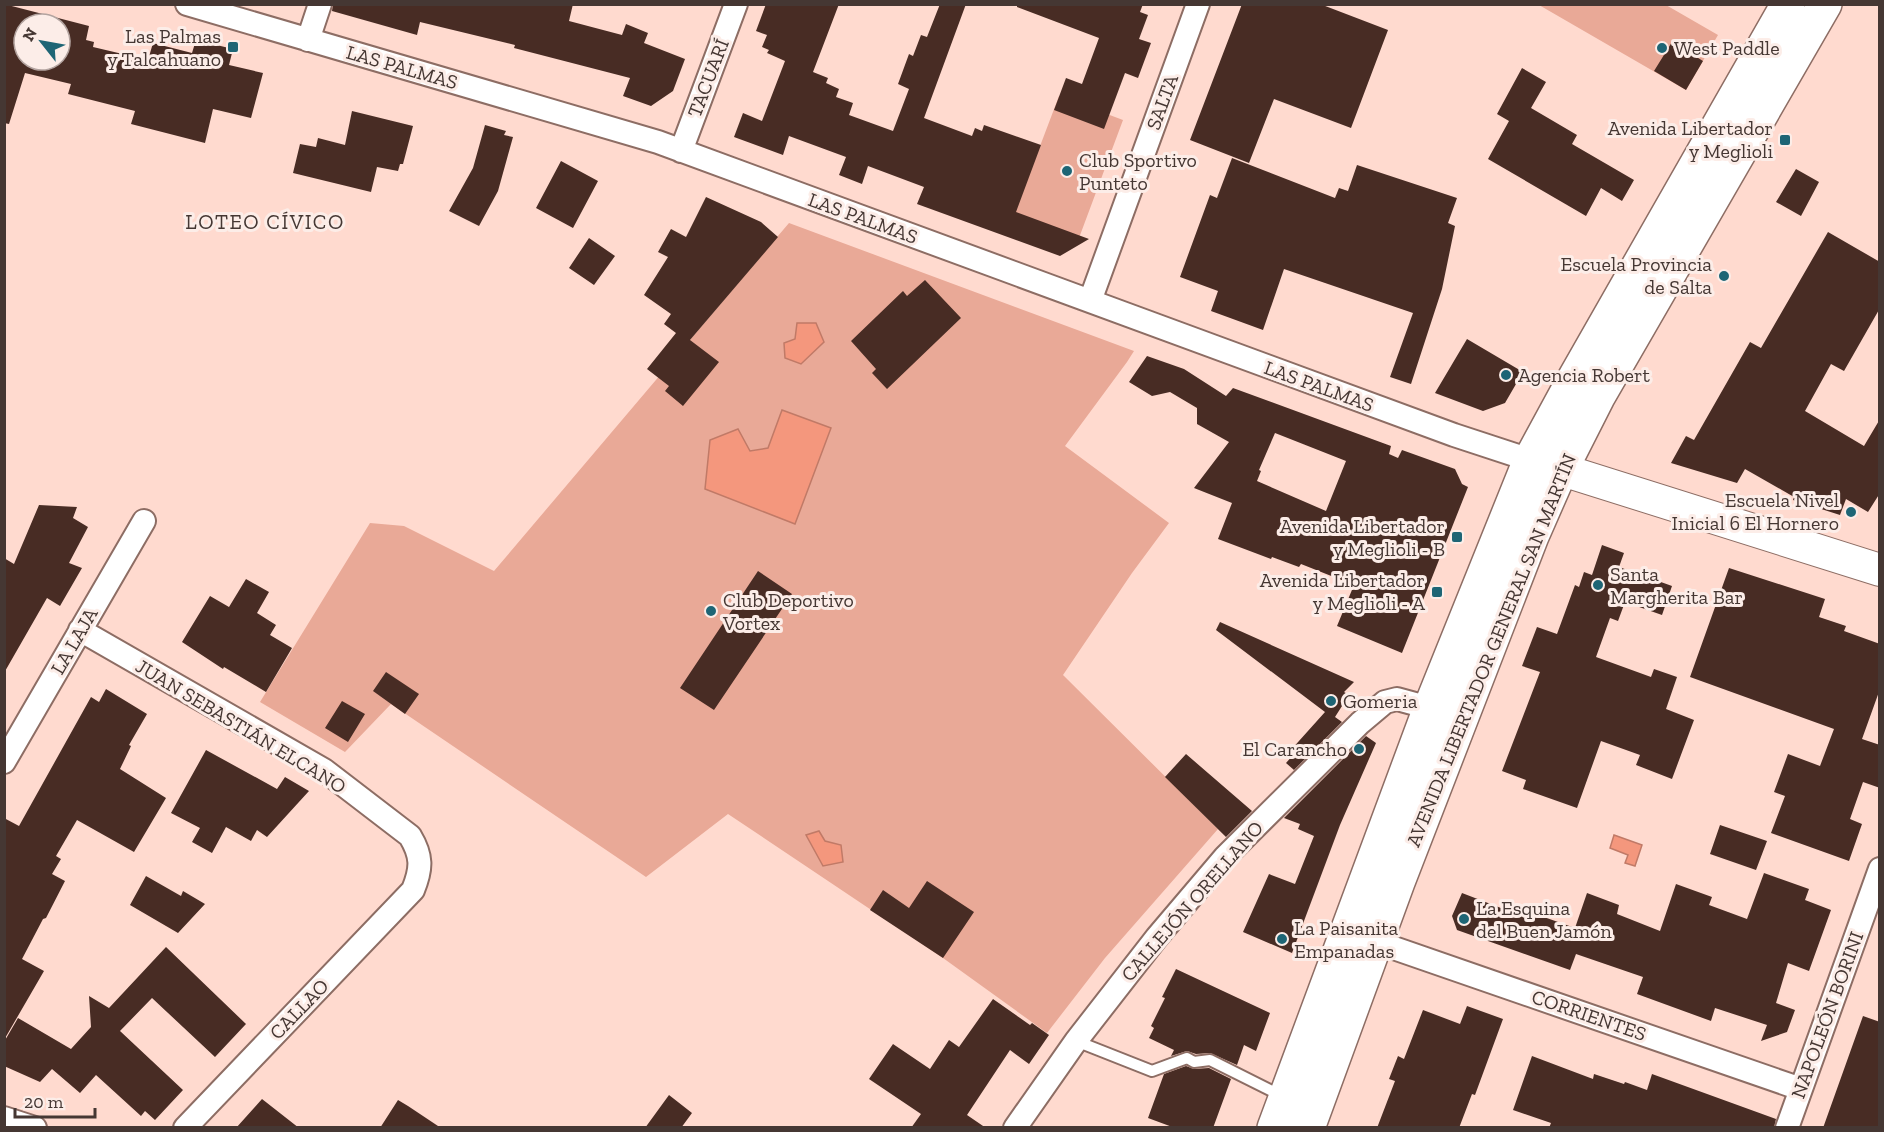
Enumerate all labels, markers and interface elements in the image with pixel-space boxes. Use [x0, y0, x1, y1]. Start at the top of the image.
north arrow [12, 12, 72, 72]
text: N [18, 24, 41, 45]
place label: Las Palmas y Talcahuano [108, 24, 221, 71]
street label: TACUARÍ [682, 35, 734, 121]
place label: West Paddle [1674, 36, 1780, 60]
marker: Las Palmas y Talcahuano [226, 40, 240, 54]
street label: LAS PALMAS [344, 40, 460, 94]
marker: West Paddle [1655, 41, 1669, 55]
street label: SALTA [1141, 70, 1183, 133]
place label: Avenida Libertador y Meglioli [1608, 116, 1773, 163]
marker: Avenida Libertador y Meglioli [1778, 133, 1792, 147]
place label: Club Sportivo Punteto [1079, 148, 1197, 195]
marker: Club Sportivo Punteto [1060, 164, 1074, 178]
street label: LAS PALMAS [805, 187, 921, 249]
district label: LOTEO CÍVICO [185, 209, 345, 234]
place label: Escuela Provincia de Salta [1561, 252, 1712, 299]
marker: Escuela Provincia de Salta [1717, 269, 1731, 283]
street label: LAS PALMAS [1261, 355, 1377, 417]
place label: Agencia Robert [1518, 363, 1650, 387]
marker: Agencia Robert [1499, 368, 1513, 382]
street label: AVENIDA LIBERTADOR GENERAL SAN MARTÍN [1401, 450, 1581, 850]
place label: Escuela Nivel Inicial 6 El Hornero [1672, 488, 1839, 535]
marker: Escuela Nivel Inicial 6 El Hornero [1844, 505, 1858, 519]
place label: Avenida Libertador y Meglioli - B [1280, 514, 1445, 561]
marker: Avenida Libertador y Meglioli - B [1450, 530, 1464, 544]
place label: Santa Margherita Bar [1610, 562, 1743, 609]
place label: Avenida Libertador y Meglioli - A [1260, 568, 1426, 615]
marker: Santa Margherita Bar [1591, 578, 1605, 592]
marker: Avenida Libertador y Meglioli - A [1430, 585, 1444, 599]
place label: Club Deportivo Vortex [722, 588, 854, 635]
street label: LA LAJA [45, 602, 103, 679]
marker: Club Deportivo Vortex [704, 604, 718, 618]
street label: JUAN SEBASTIÁN ELCANO [131, 654, 351, 798]
place label: Gomeria [1343, 689, 1418, 713]
marker: Gomeria [1324, 694, 1338, 708]
place label: El Carancho [1243, 737, 1347, 761]
marker: El Carancho [1352, 742, 1366, 756]
street label: CALLEJÓN ORELLANO [1116, 816, 1268, 986]
place label: La Esquina del Buen Jamón [1476, 896, 1612, 943]
marker: La Esquina del Buen Jamón [1457, 912, 1471, 926]
place label: La Paisanita Empanadas [1294, 916, 1399, 963]
street label: NAPOLEÓN BORINI [1786, 928, 1868, 1102]
marker: La Paisanita Empanadas [1275, 932, 1289, 946]
street label: CALLAO [264, 974, 334, 1044]
street label: CORRIENTES [1529, 984, 1649, 1046]
scale bar [15, 1081, 94, 1119]
text: 20 m [24, 1091, 64, 1113]

